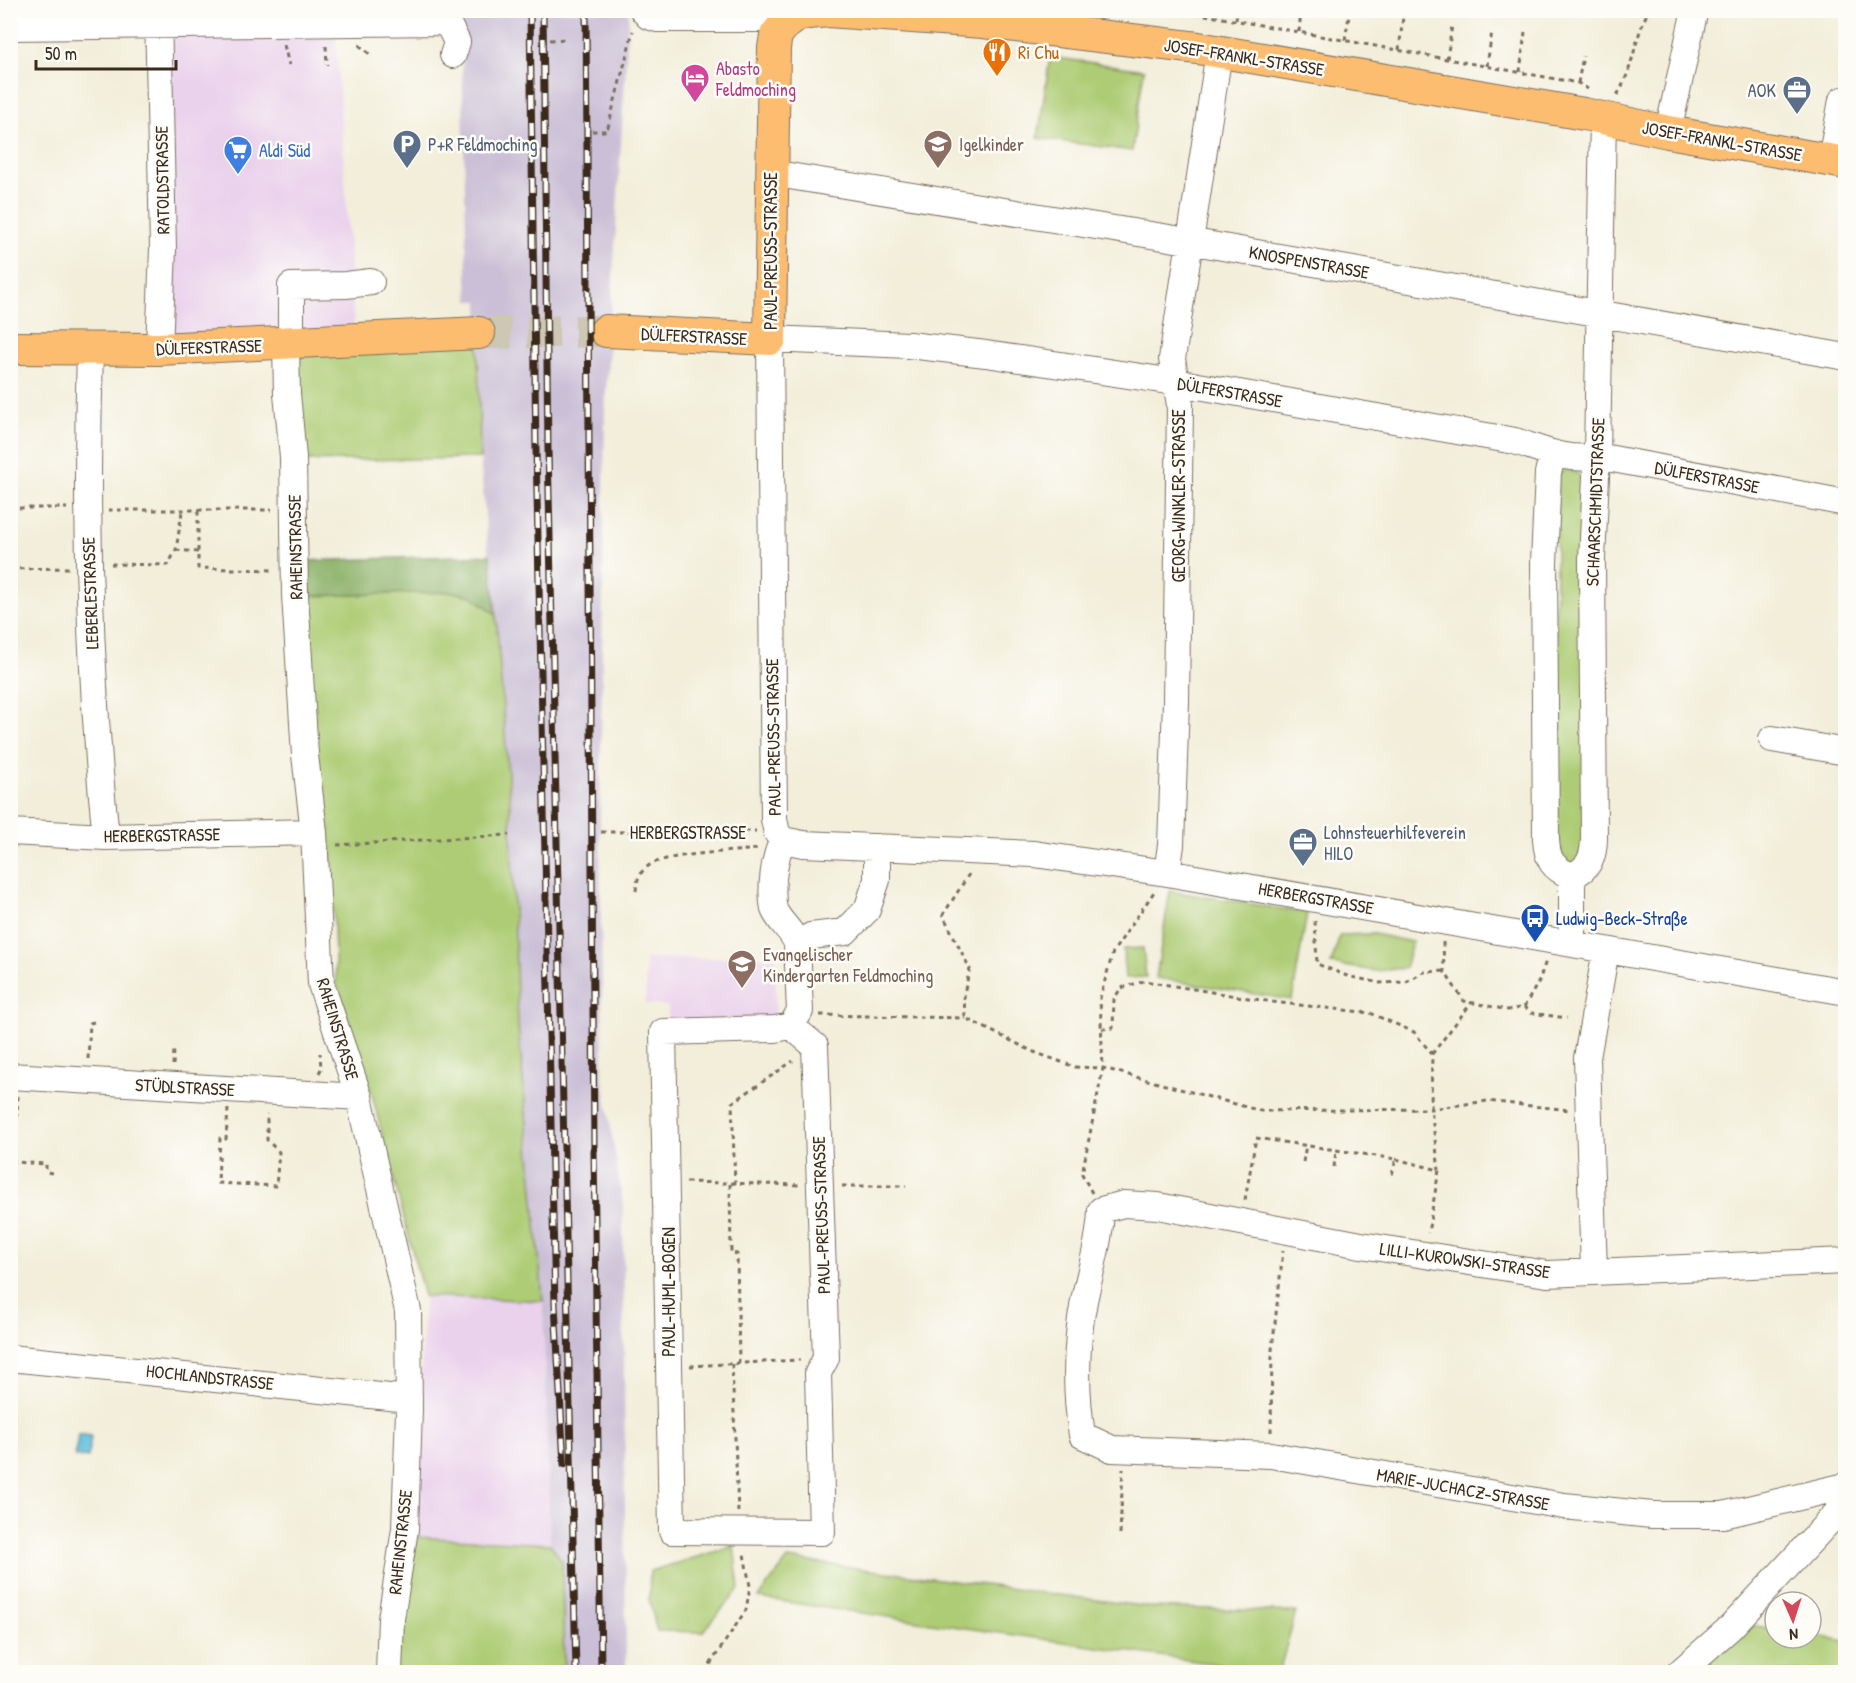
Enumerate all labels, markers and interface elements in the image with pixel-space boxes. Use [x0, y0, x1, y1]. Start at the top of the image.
street label: JOSEF-FRANKL-STRASSE [1162, 32, 1326, 82]
scale bar [36, 33, 176, 71]
restaurant icon: Ri Chu [981, 36, 1013, 78]
place label: Ri Chu [1018, 40, 1059, 65]
text: 50 m [45, 41, 77, 66]
place label: Abasto Feldmoching [715, 56, 796, 102]
hotel icon: Abasto Feldmoching [679, 62, 711, 104]
office icon: AOK [1781, 74, 1813, 116]
place label: AOK [1748, 78, 1777, 103]
street label: JOSEF-FRANKL-STRASSE [1640, 115, 1804, 167]
street label: RATOLDSTRASSE [149, 125, 175, 235]
parking icon: P+R Feldmoching [391, 128, 423, 170]
school or university icon: Igelkinder [922, 128, 954, 170]
place label: P+R Feldmoching [428, 132, 538, 157]
place label: Igelkinder [959, 132, 1024, 157]
supermarket icon: Aldi Süd [222, 134, 254, 176]
place label: Aldi Süd [259, 138, 310, 163]
street label: PAUL-PREUSS-STRASSE [758, 172, 783, 330]
street label: KNOSPENSTRASSE [1247, 239, 1371, 285]
street label: DÜLFERSTRASSE [640, 321, 748, 351]
street label: DÜLFERSTRASSE [156, 333, 263, 361]
street label: DÜLFERSTRASSE [1176, 370, 1284, 414]
street label: GEORG-WINKLER-STRASSE [1166, 409, 1191, 583]
street label: SCHAARSCHMIDTSTRASSE [1580, 417, 1610, 587]
street label: DÜLFERSTRASSE [1653, 455, 1762, 499]
street label: RAHEINSTRASSE [282, 494, 308, 600]
street label: LEBERLESTRASSE [76, 536, 104, 650]
street label: PAUL-PREUSS-STRASSE [759, 658, 787, 816]
street label: HERBERGSTRASSE [630, 820, 746, 845]
place label: Lohnsteuerhilfeverein HILO [1324, 820, 1466, 866]
street label: HERBERGSTRASSE [104, 821, 221, 849]
office icon: Lohnsteuerhilfeverein HILO [1287, 826, 1319, 868]
street label: HERBERGSTRASSE [1256, 876, 1376, 920]
bus stop icon: Ludwig-Beck-Straße [1519, 902, 1551, 944]
place label: Ludwig-Beck-Straße [1556, 906, 1688, 931]
place label: Evangelischer Kindergarten Feldmoching [763, 942, 933, 988]
school or university icon: Evangelischer Kindergarten Feldmoching [726, 948, 758, 990]
street label: RAHEINSTRASSE [311, 975, 365, 1083]
street label: STÜDLSTRASSE [134, 1072, 236, 1102]
street label: PAUL-PREUSS-STRASSE [806, 1136, 836, 1294]
street label: PAUL-HUML-BOGEN [656, 1227, 681, 1357]
street label: LILLI-KUROWSKI-STRASSE [1378, 1236, 1552, 1284]
street label: HOCHLANDSTRASSE [145, 1358, 275, 1396]
street label: MARIE-JUCHACZ-STRASSE [1375, 1461, 1551, 1517]
street label: RAHEINSTRASSE [382, 1488, 418, 1596]
north arrow [1763, 1590, 1823, 1650]
text: N [1788, 1624, 1799, 1646]

